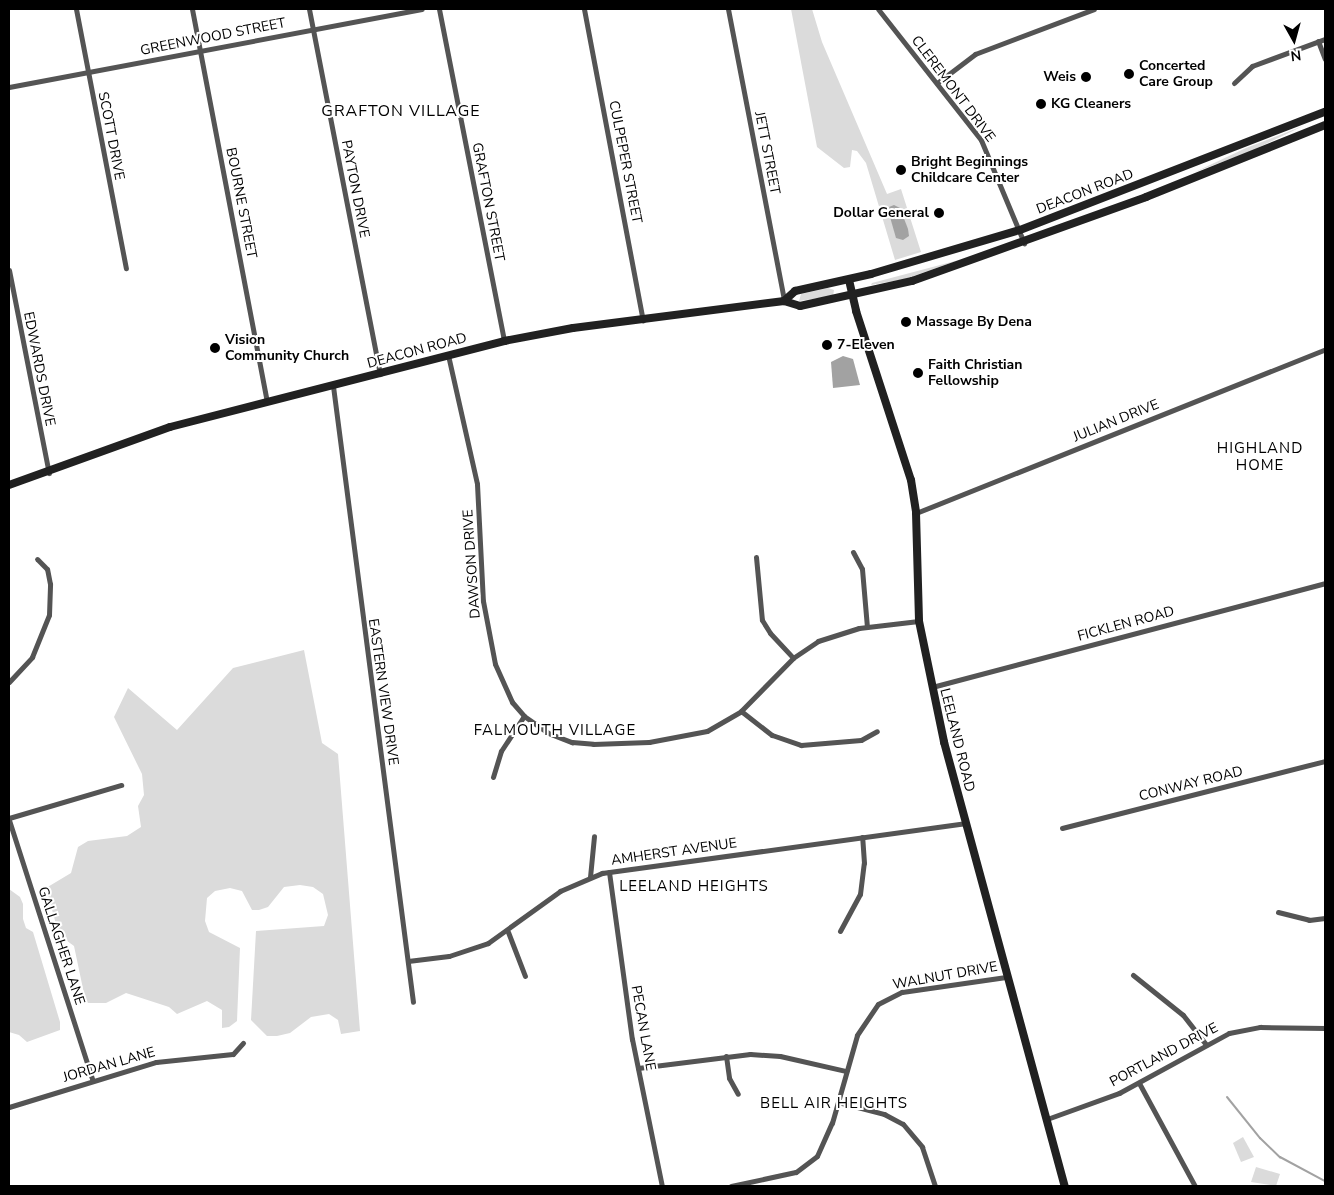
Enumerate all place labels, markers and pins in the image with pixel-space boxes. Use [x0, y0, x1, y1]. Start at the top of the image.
place label: Concerted Care Group [1139, 58, 1213, 90]
marker: Concerted Care Group [1123, 68, 1135, 80]
place label: Weis [1043, 69, 1076, 85]
marker: Weis [1080, 71, 1092, 83]
place label: KG Cleaners [1051, 96, 1131, 112]
marker: KG Cleaners [1035, 98, 1047, 110]
place label: Bright Beginnings Childcare Center [911, 154, 1028, 186]
marker: Bright Beginnings Childcare Center [895, 164, 907, 176]
place label: Dollar General [833, 205, 929, 221]
marker: Dollar General [933, 207, 945, 219]
place label: Massage By Dena [916, 314, 1032, 330]
marker: Massage By Dena [900, 316, 912, 328]
place label: Vision Community Church [225, 332, 349, 364]
place label: 7-Eleven [837, 337, 895, 353]
marker: 7-Eleven [821, 339, 833, 351]
marker: Vision Community Church [209, 342, 221, 354]
place label: Faith Christian Fellowship [928, 357, 1022, 390]
marker: Faith Christian Fellowship [912, 367, 924, 379]

